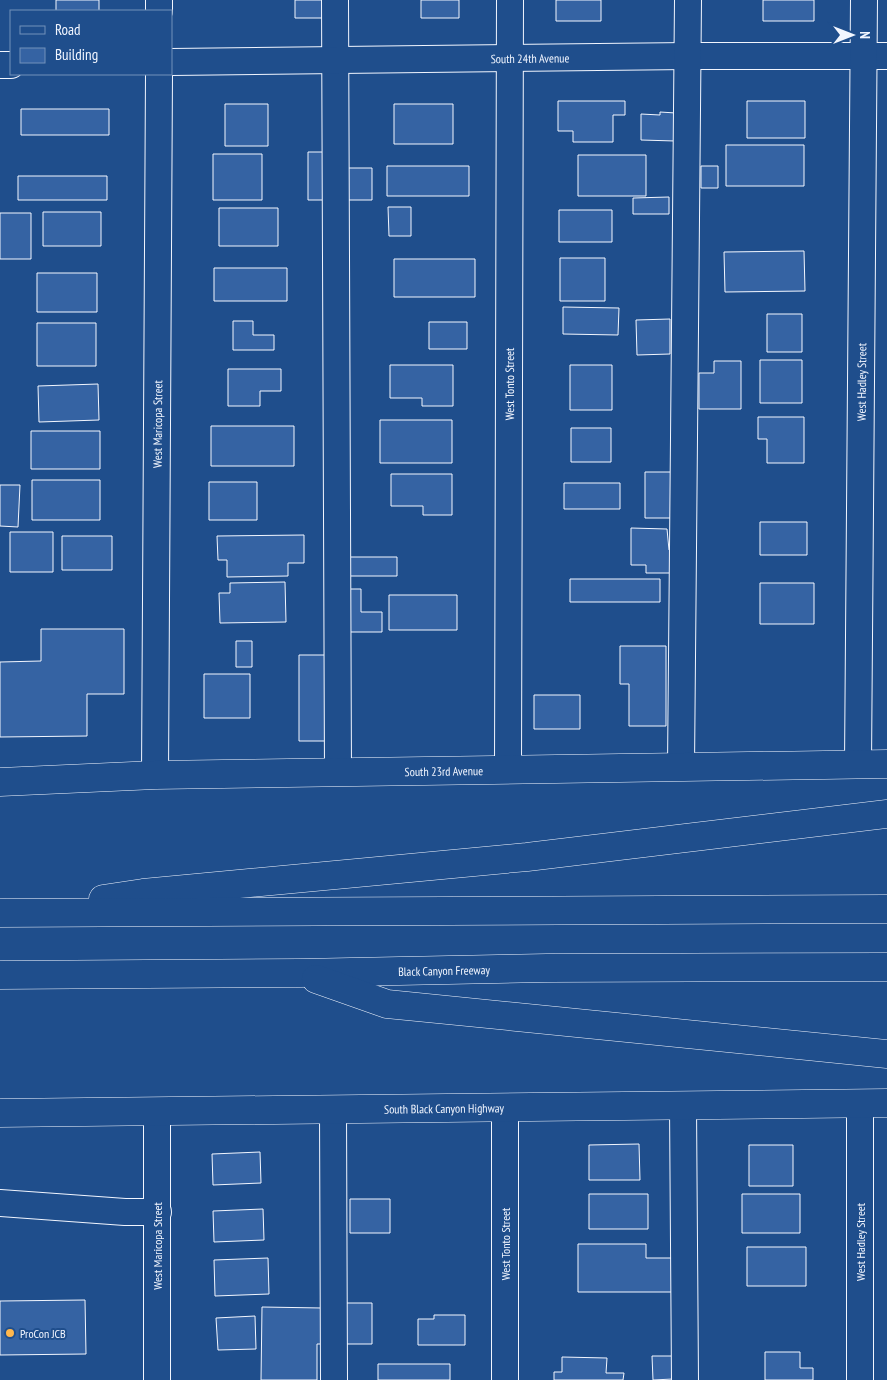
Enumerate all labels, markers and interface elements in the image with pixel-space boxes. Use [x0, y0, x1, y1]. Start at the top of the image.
legend [10, 10, 172, 75]
north arrow [827, 10, 877, 60]
text: Road [55, 20, 81, 39]
text: N [856, 31, 874, 39]
text: Building [55, 45, 98, 64]
street label: South 24th Avenue [491, 50, 569, 66]
street label: West Hadley Street [853, 342, 869, 421]
street label: West Tonto Street [501, 347, 517, 420]
street label: West Maricopa Street [149, 379, 165, 468]
street label: South 23rd Avenue [404, 763, 483, 779]
street label: Black Canyon Freeway [398, 962, 491, 979]
street label: South Black Canyon Highway [384, 1100, 505, 1116]
street label: West Maricopa Street [150, 1202, 165, 1290]
street label: West Hadley Street [853, 1202, 868, 1281]
street label: West Tonto Street [498, 1207, 513, 1280]
place label: ProCon JCB [20, 1326, 66, 1341]
marker: ProCon JCB [4, 1327, 16, 1339]

